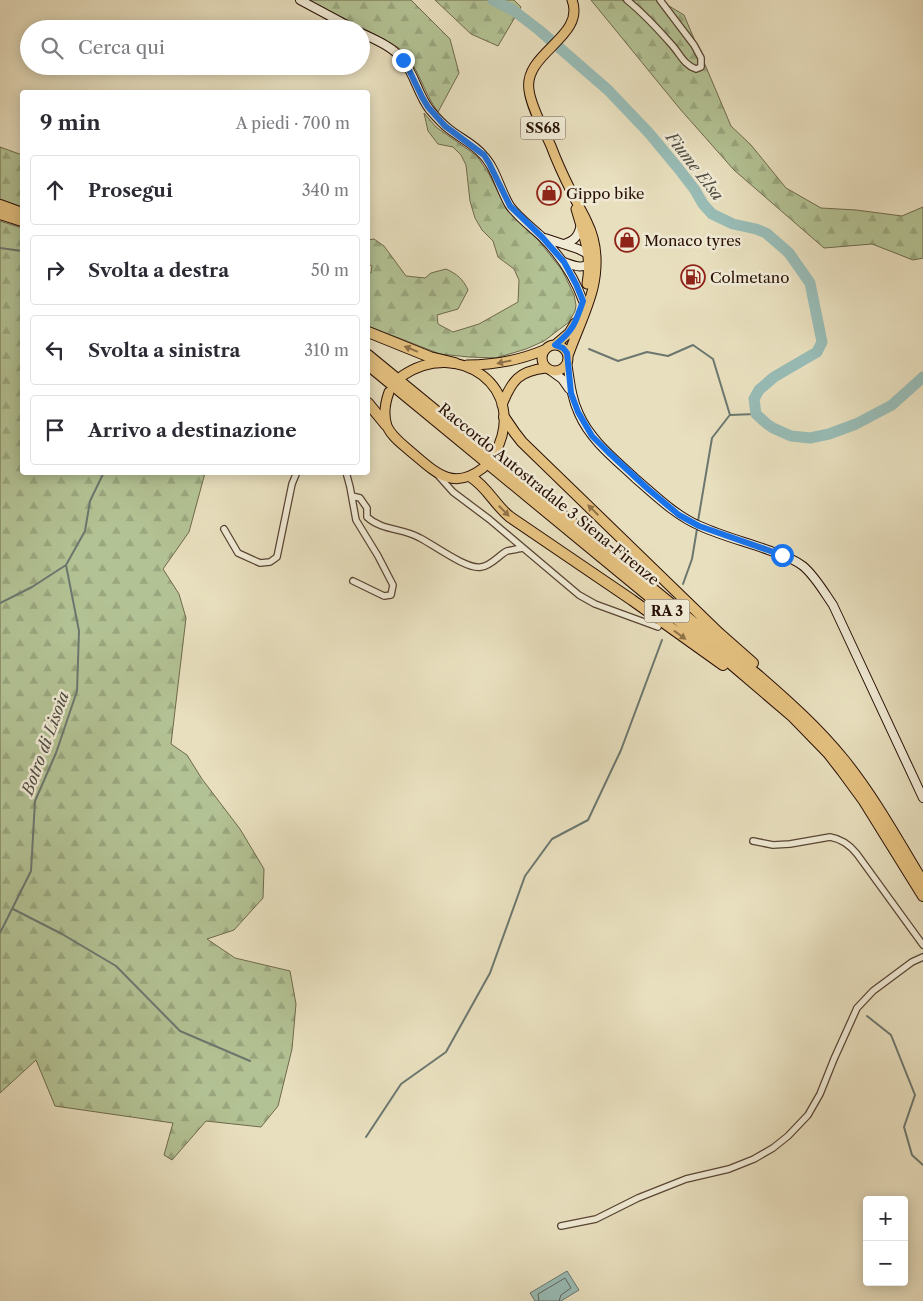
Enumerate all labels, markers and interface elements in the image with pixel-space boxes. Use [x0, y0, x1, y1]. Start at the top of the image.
search box [20, 20, 370, 75]
icon: search [38, 34, 66, 62]
text: Cerca qui [78, 36, 165, 59]
route end [392, 49, 415, 72]
text: 9 min [40, 110, 101, 135]
text: A piedi · 700 m [236, 113, 350, 133]
road number: SS68 [520, 116, 566, 140]
water label: Fiume Elsa [661, 126, 728, 205]
icon: ahead [41, 176, 69, 204]
text: Prosegui [88, 179, 173, 202]
text: 340 m [302, 180, 349, 200]
shop icon: Gippo bike [536, 180, 562, 206]
place label: Gippo bike [566, 184, 644, 203]
shop icon: Monaco tyres [614, 227, 640, 253]
place label: Monaco tyres [644, 231, 741, 250]
icon: right [41, 256, 69, 284]
text: Svolta a destra [88, 259, 229, 282]
text: 50 m [311, 260, 349, 280]
fuel station icon: Colmetano [680, 264, 706, 290]
place label: Colmetano [710, 268, 789, 287]
icon: left [41, 336, 69, 364]
text: Svolta a sinistra [88, 339, 241, 362]
text: 310 m [304, 340, 349, 360]
one-way arrow [403, 345, 418, 352]
one-way arrow [496, 359, 512, 367]
street label: Raccordo Autostradale 3 Siena-Firenze [435, 399, 663, 589]
icon: arrive [41, 416, 69, 444]
text: Arrivo a destinazione [88, 419, 297, 442]
one-way arrow [588, 504, 600, 516]
one-way arrow [498, 505, 510, 517]
route start [771, 544, 794, 567]
road number: RA 3 [644, 600, 690, 622]
one-way arrow [673, 629, 686, 640]
water label: Botro di Lisoia [16, 688, 73, 799]
map controls [863, 1196, 908, 1286]
button: + [863, 1196, 908, 1241]
button: − [863, 1241, 908, 1286]

